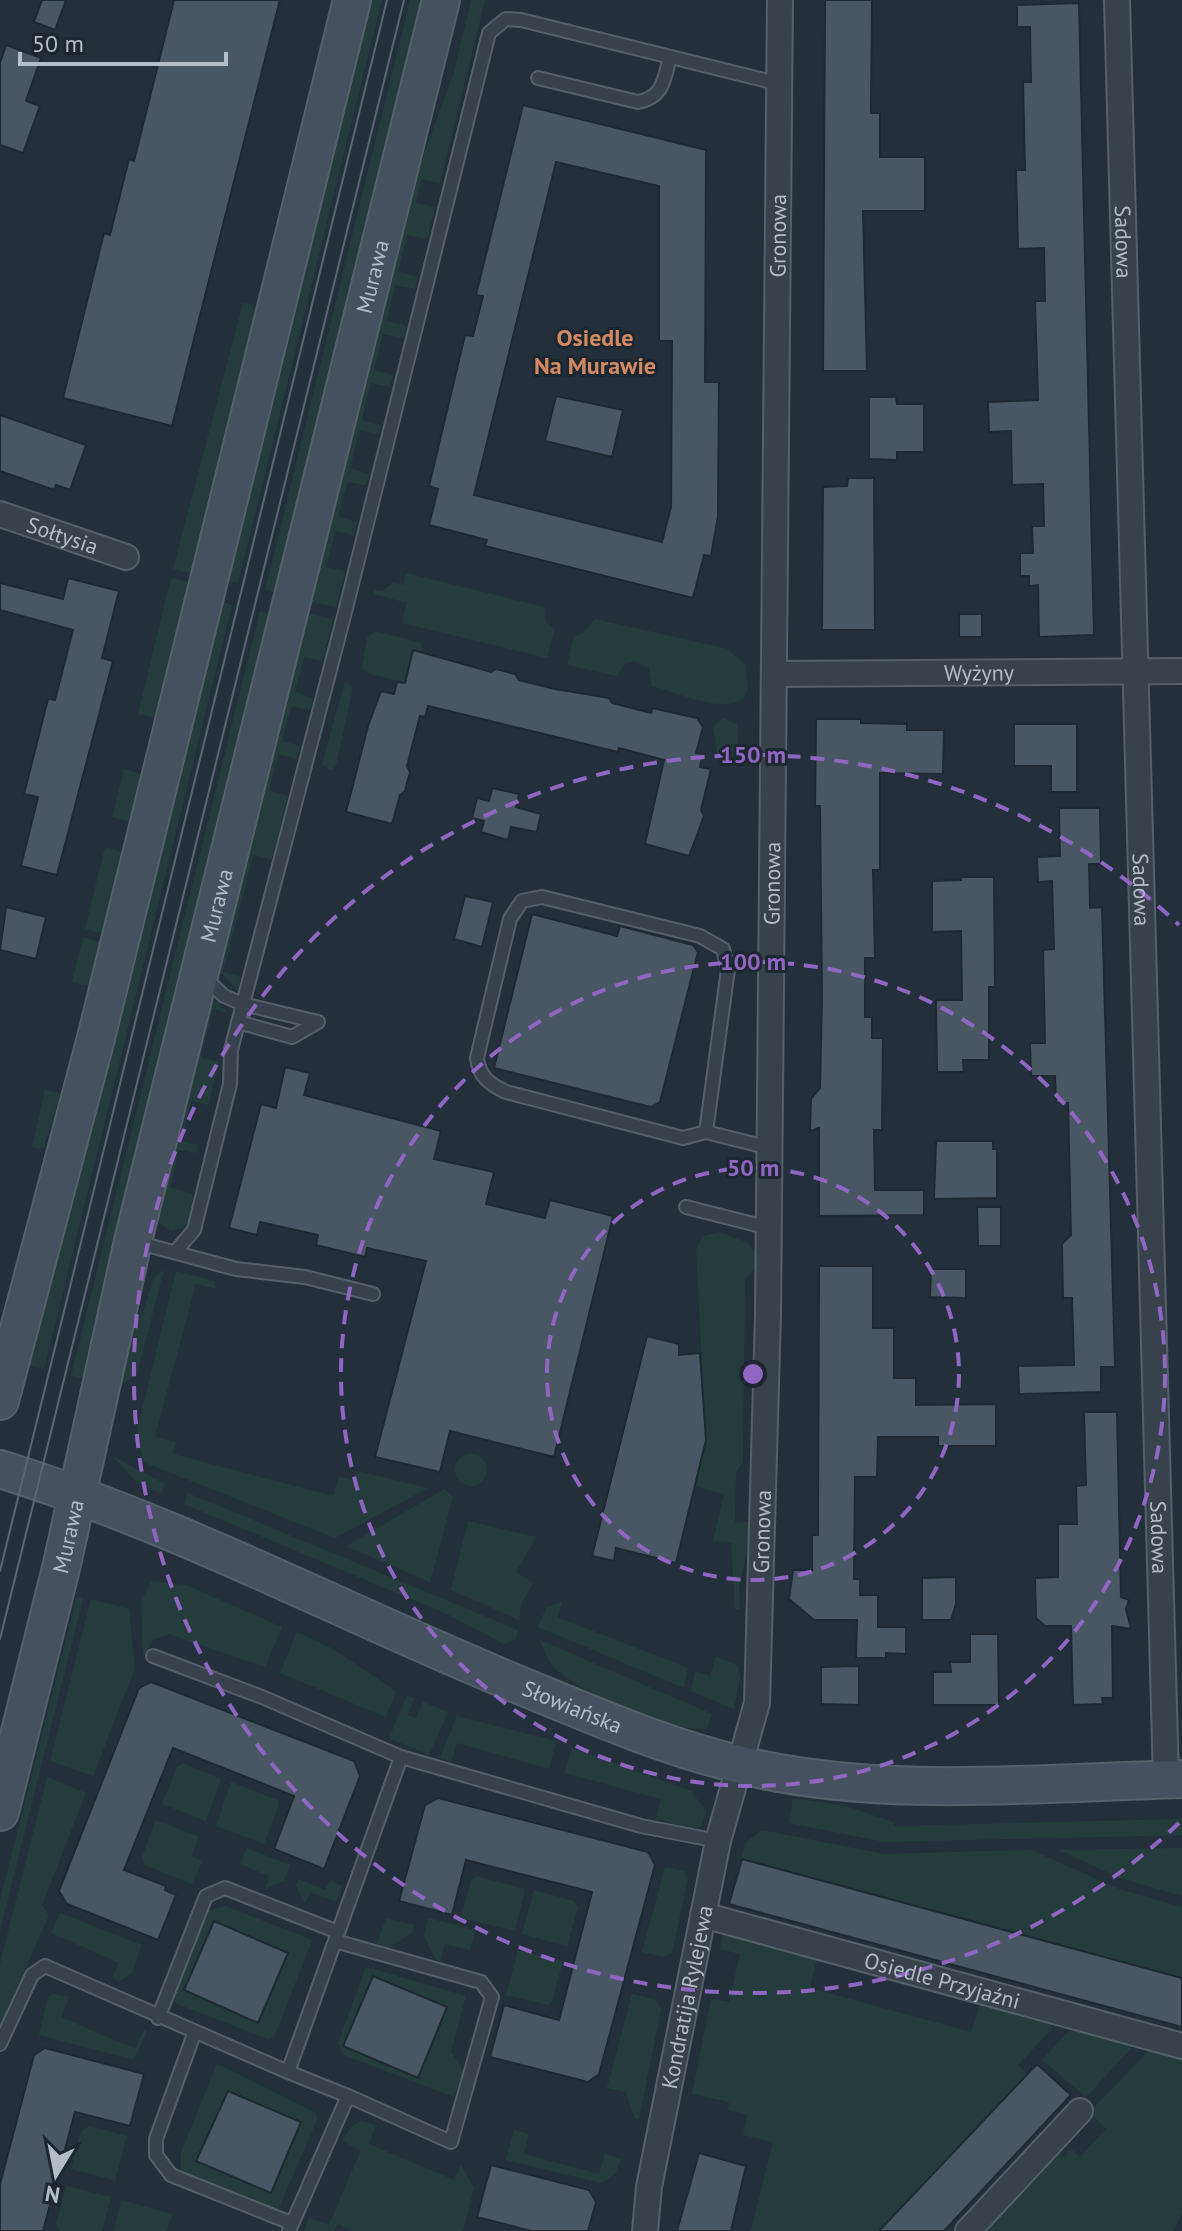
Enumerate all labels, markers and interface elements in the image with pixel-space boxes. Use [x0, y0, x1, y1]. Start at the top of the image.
scale bar [20, 16, 226, 66]
text: 50 m [32, 28, 84, 59]
street label: Gronowa [763, 194, 792, 277]
street label: Sadowa [1109, 205, 1139, 279]
street label: Murawa [350, 237, 395, 316]
district label: Osiedle Na Murawie [534, 322, 656, 381]
street label: Sołtysia [23, 510, 102, 560]
street label: Wyżyny [944, 658, 1015, 687]
text: 150 m [720, 739, 786, 770]
street label: Gronowa [758, 842, 786, 925]
street label: Sadowa [1126, 853, 1156, 927]
street label: Murawa [194, 866, 239, 945]
text: 100 m [720, 946, 786, 977]
text: 50 m [727, 1152, 779, 1183]
centre of rings [739, 1360, 767, 1388]
street label: Gronowa [747, 1489, 777, 1574]
street label: Murawa [46, 1497, 90, 1576]
street label: Sadowa [1144, 1500, 1174, 1574]
street label: Słowiańska [518, 1674, 626, 1740]
street label: Kondratija Rylejewa [655, 1903, 719, 2091]
street label: Osiedle Przyjaźni [861, 1946, 1023, 2015]
north arrow [16, 2135, 96, 2215]
text: N [43, 2180, 62, 2210]

